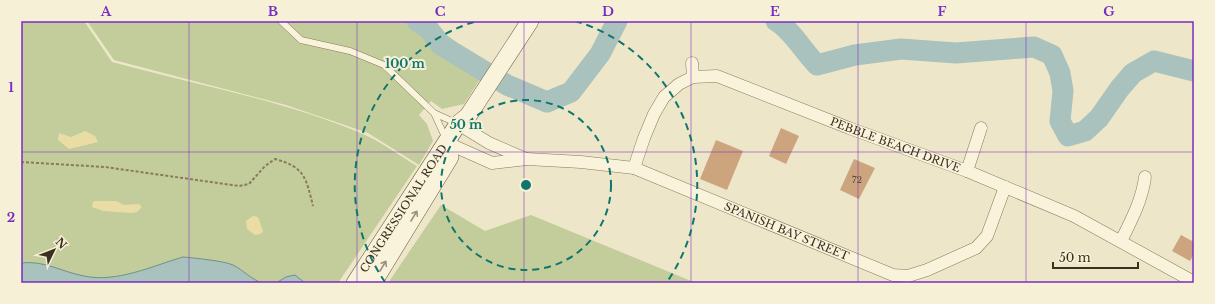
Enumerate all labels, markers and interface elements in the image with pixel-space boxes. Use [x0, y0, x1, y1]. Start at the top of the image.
text: A [100, 3, 112, 20]
text: B [268, 3, 278, 20]
text: C [435, 3, 446, 20]
text: D [602, 3, 614, 20]
text: E [770, 3, 780, 20]
text: F [938, 3, 947, 20]
text: G [1103, 3, 1115, 20]
text: 100 m [385, 56, 426, 71]
text: 1 [8, 79, 14, 96]
street label: PEBBLE BEACH DRIVE [828, 114, 962, 175]
text: 50 m [450, 117, 483, 132]
street label: CONGRESSIONAL ROAD [357, 141, 450, 275]
house number: 72 [852, 174, 862, 185]
centre of rings [519, 178, 533, 192]
street label: SPANISH BAY STREET [722, 199, 851, 263]
text: 2 [7, 209, 15, 226]
one-way arrow [410, 210, 418, 222]
north arrow [34, 230, 74, 270]
text: N [53, 235, 70, 252]
scale bar [1053, 244, 1138, 270]
text: 50 m [1059, 250, 1091, 265]
one-way arrow [380, 260, 388, 272]

